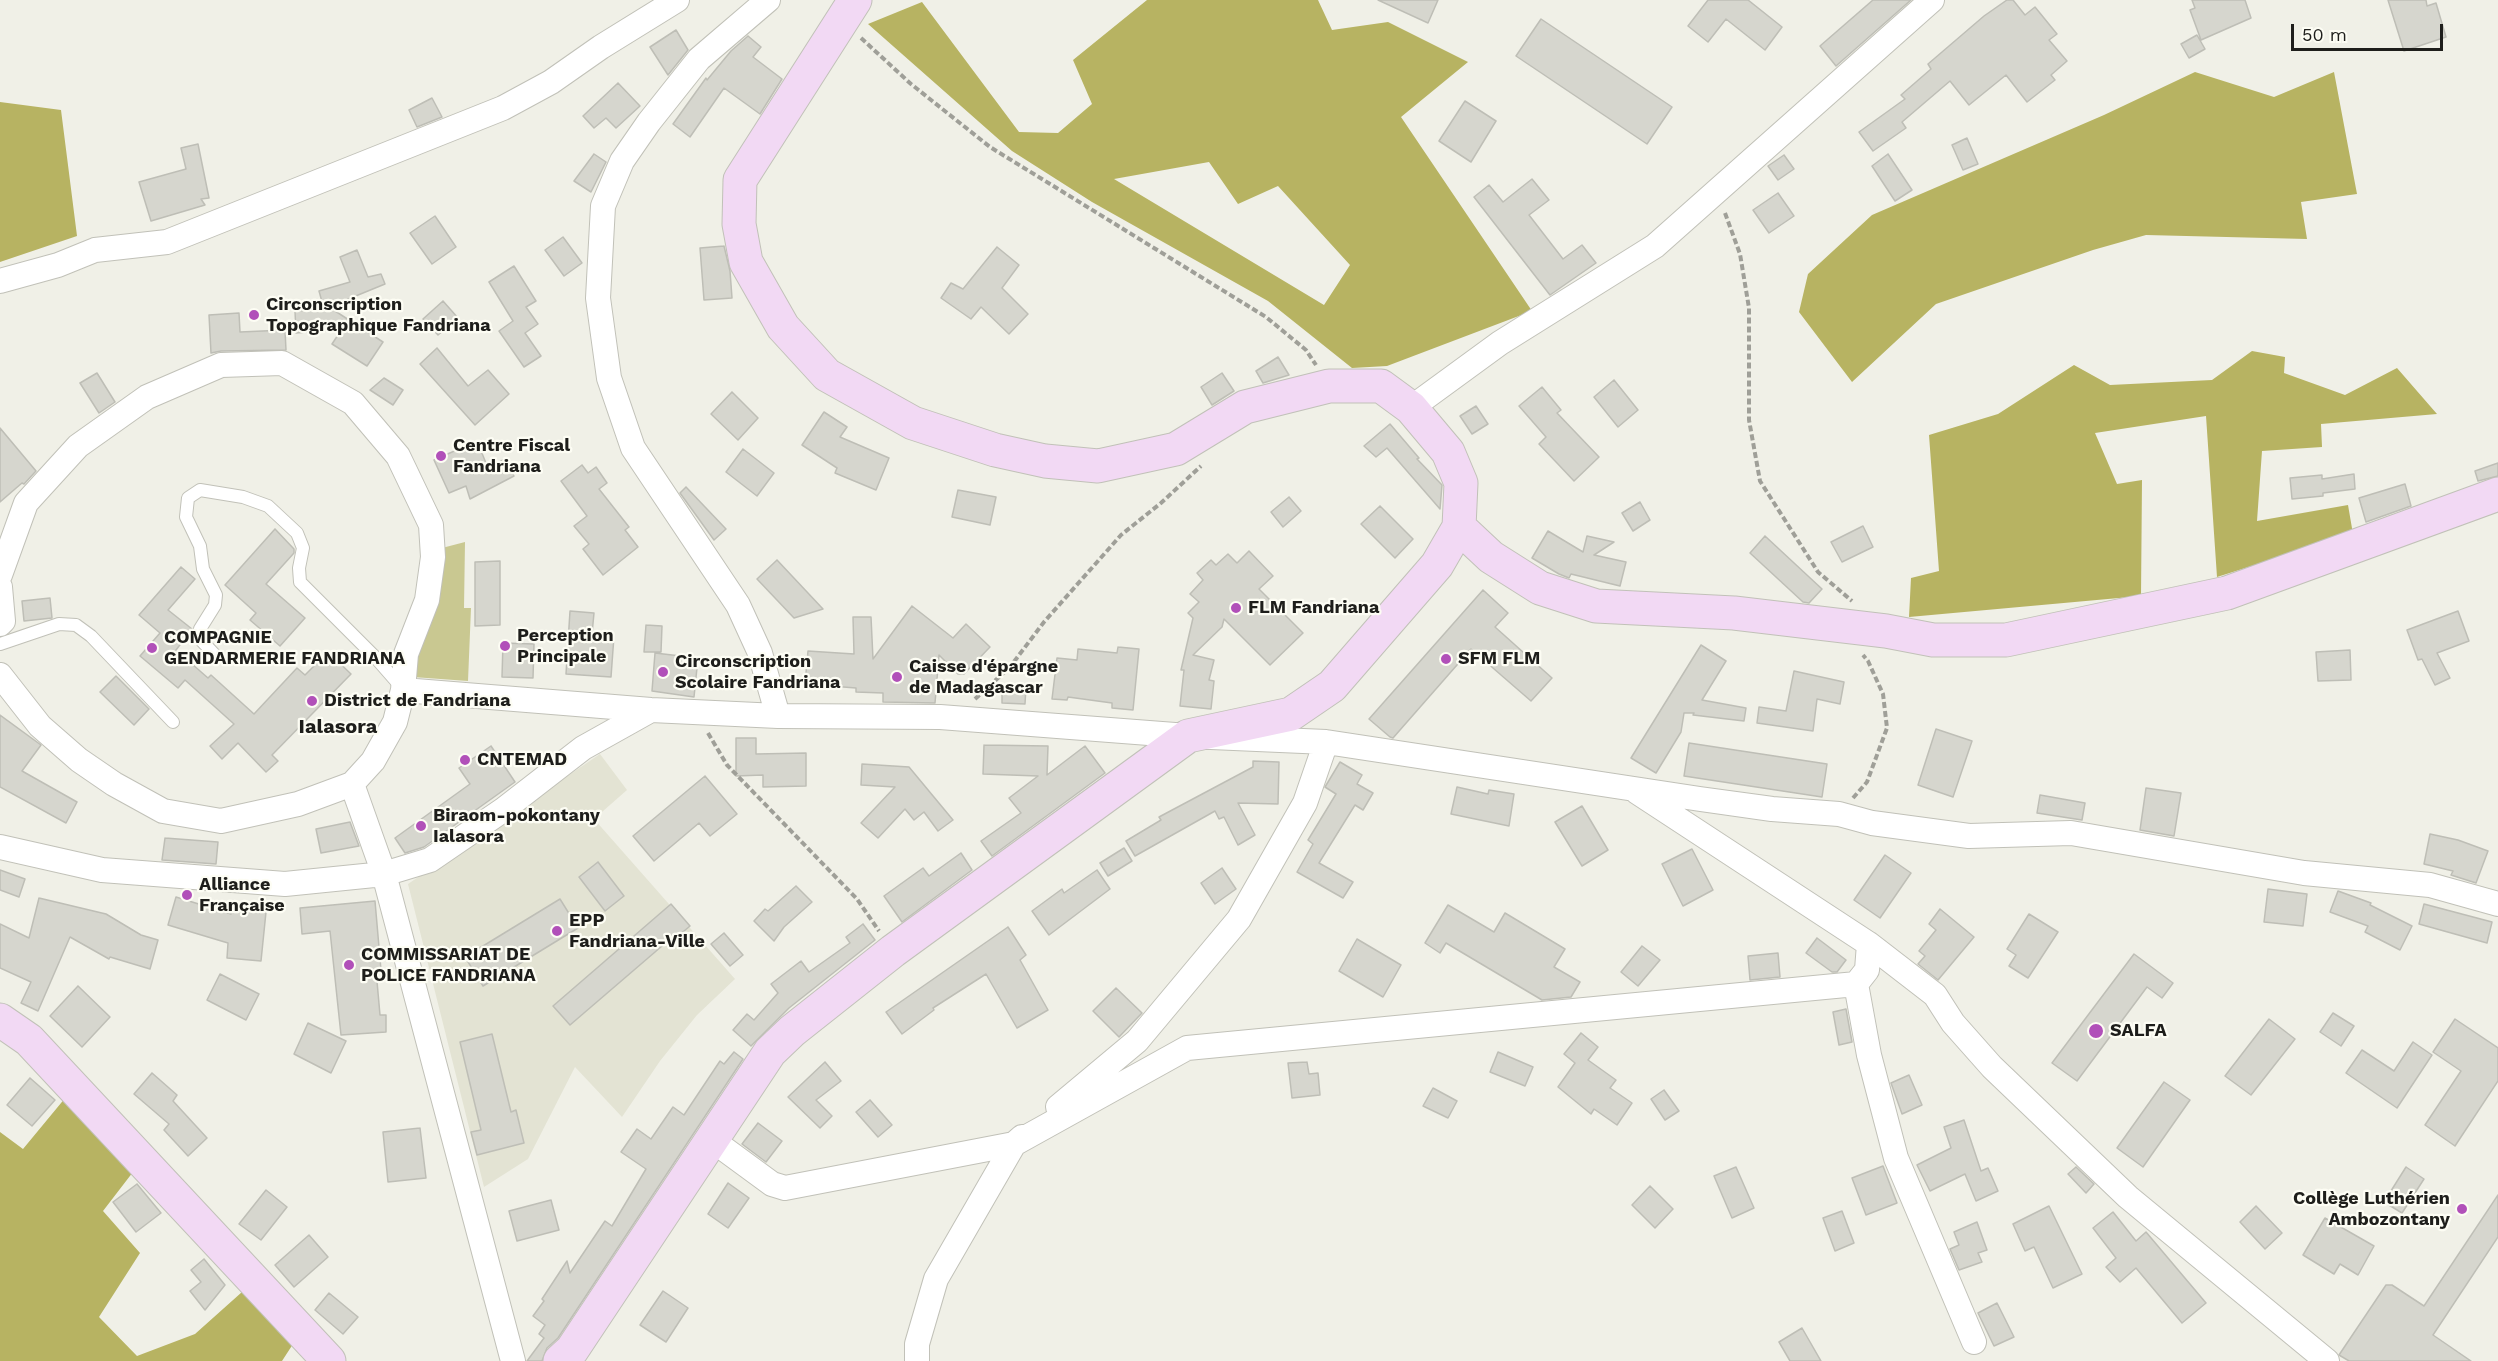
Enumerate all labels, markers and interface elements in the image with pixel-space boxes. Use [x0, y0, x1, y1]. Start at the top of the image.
scale bar [2294, 12, 2446, 50]
text: 50 m [2302, 24, 2347, 45]
place label: Circonscription Topographique Fandriana [266, 294, 491, 336]
marker: Circonscription Topographique Fandriana [247, 308, 261, 322]
place label: Centre Fiscal Fandriana [453, 435, 570, 478]
marker: Centre Fiscal Fandriana [434, 449, 448, 463]
place label: FLM Fandriana [1248, 597, 1379, 619]
marker: FLM Fandriana [1229, 601, 1243, 615]
place label: Perception Principale [517, 625, 614, 668]
place label: COMPAGNIE GENDARMERIE FANDRIANA [164, 627, 405, 670]
marker: Perception Principale [498, 639, 512, 653]
marker: COMPAGNIE GENDARMERIE FANDRIANA [145, 641, 159, 655]
place label: SFM FLM [1458, 648, 1540, 670]
place label: Circonscription Scolaire Fandriana [675, 651, 841, 694]
marker: SFM FLM [1439, 652, 1453, 666]
place label: Caisse d'épargne de Madagascar [909, 656, 1058, 698]
marker: Circonscription Scolaire Fandriana [656, 665, 670, 679]
marker: Caisse d'épargne de Madagascar [890, 670, 904, 684]
place label: District de Fandriana [324, 690, 511, 712]
marker: District de Fandriana [305, 694, 319, 708]
district label: Ialasora [299, 715, 377, 739]
place label: CNTEMAD [477, 749, 567, 771]
marker: CNTEMAD [458, 753, 472, 767]
place label: Biraom-pokontany Ialasora [433, 805, 600, 848]
marker: Biraom-pokontany Ialasora [414, 819, 428, 833]
place label: Alliance Française [199, 874, 285, 916]
marker: Alliance Française [180, 888, 194, 902]
place label: EPP Fandriana-Ville [569, 910, 705, 952]
marker: EPP Fandriana-Ville [550, 924, 564, 938]
place label: COMMISSARIAT DE POLICE FANDRIANA [361, 944, 536, 986]
marker: COMMISSARIAT DE POLICE FANDRIANA [342, 958, 356, 972]
place label: SALFA [2110, 1020, 2167, 1042]
marker: SALFA [2087, 1022, 2105, 1040]
place label: Collège Luthérien Ambozontany [2293, 1188, 2450, 1230]
marker: Collège Luthérien Ambozontany [2455, 1202, 2469, 1216]

